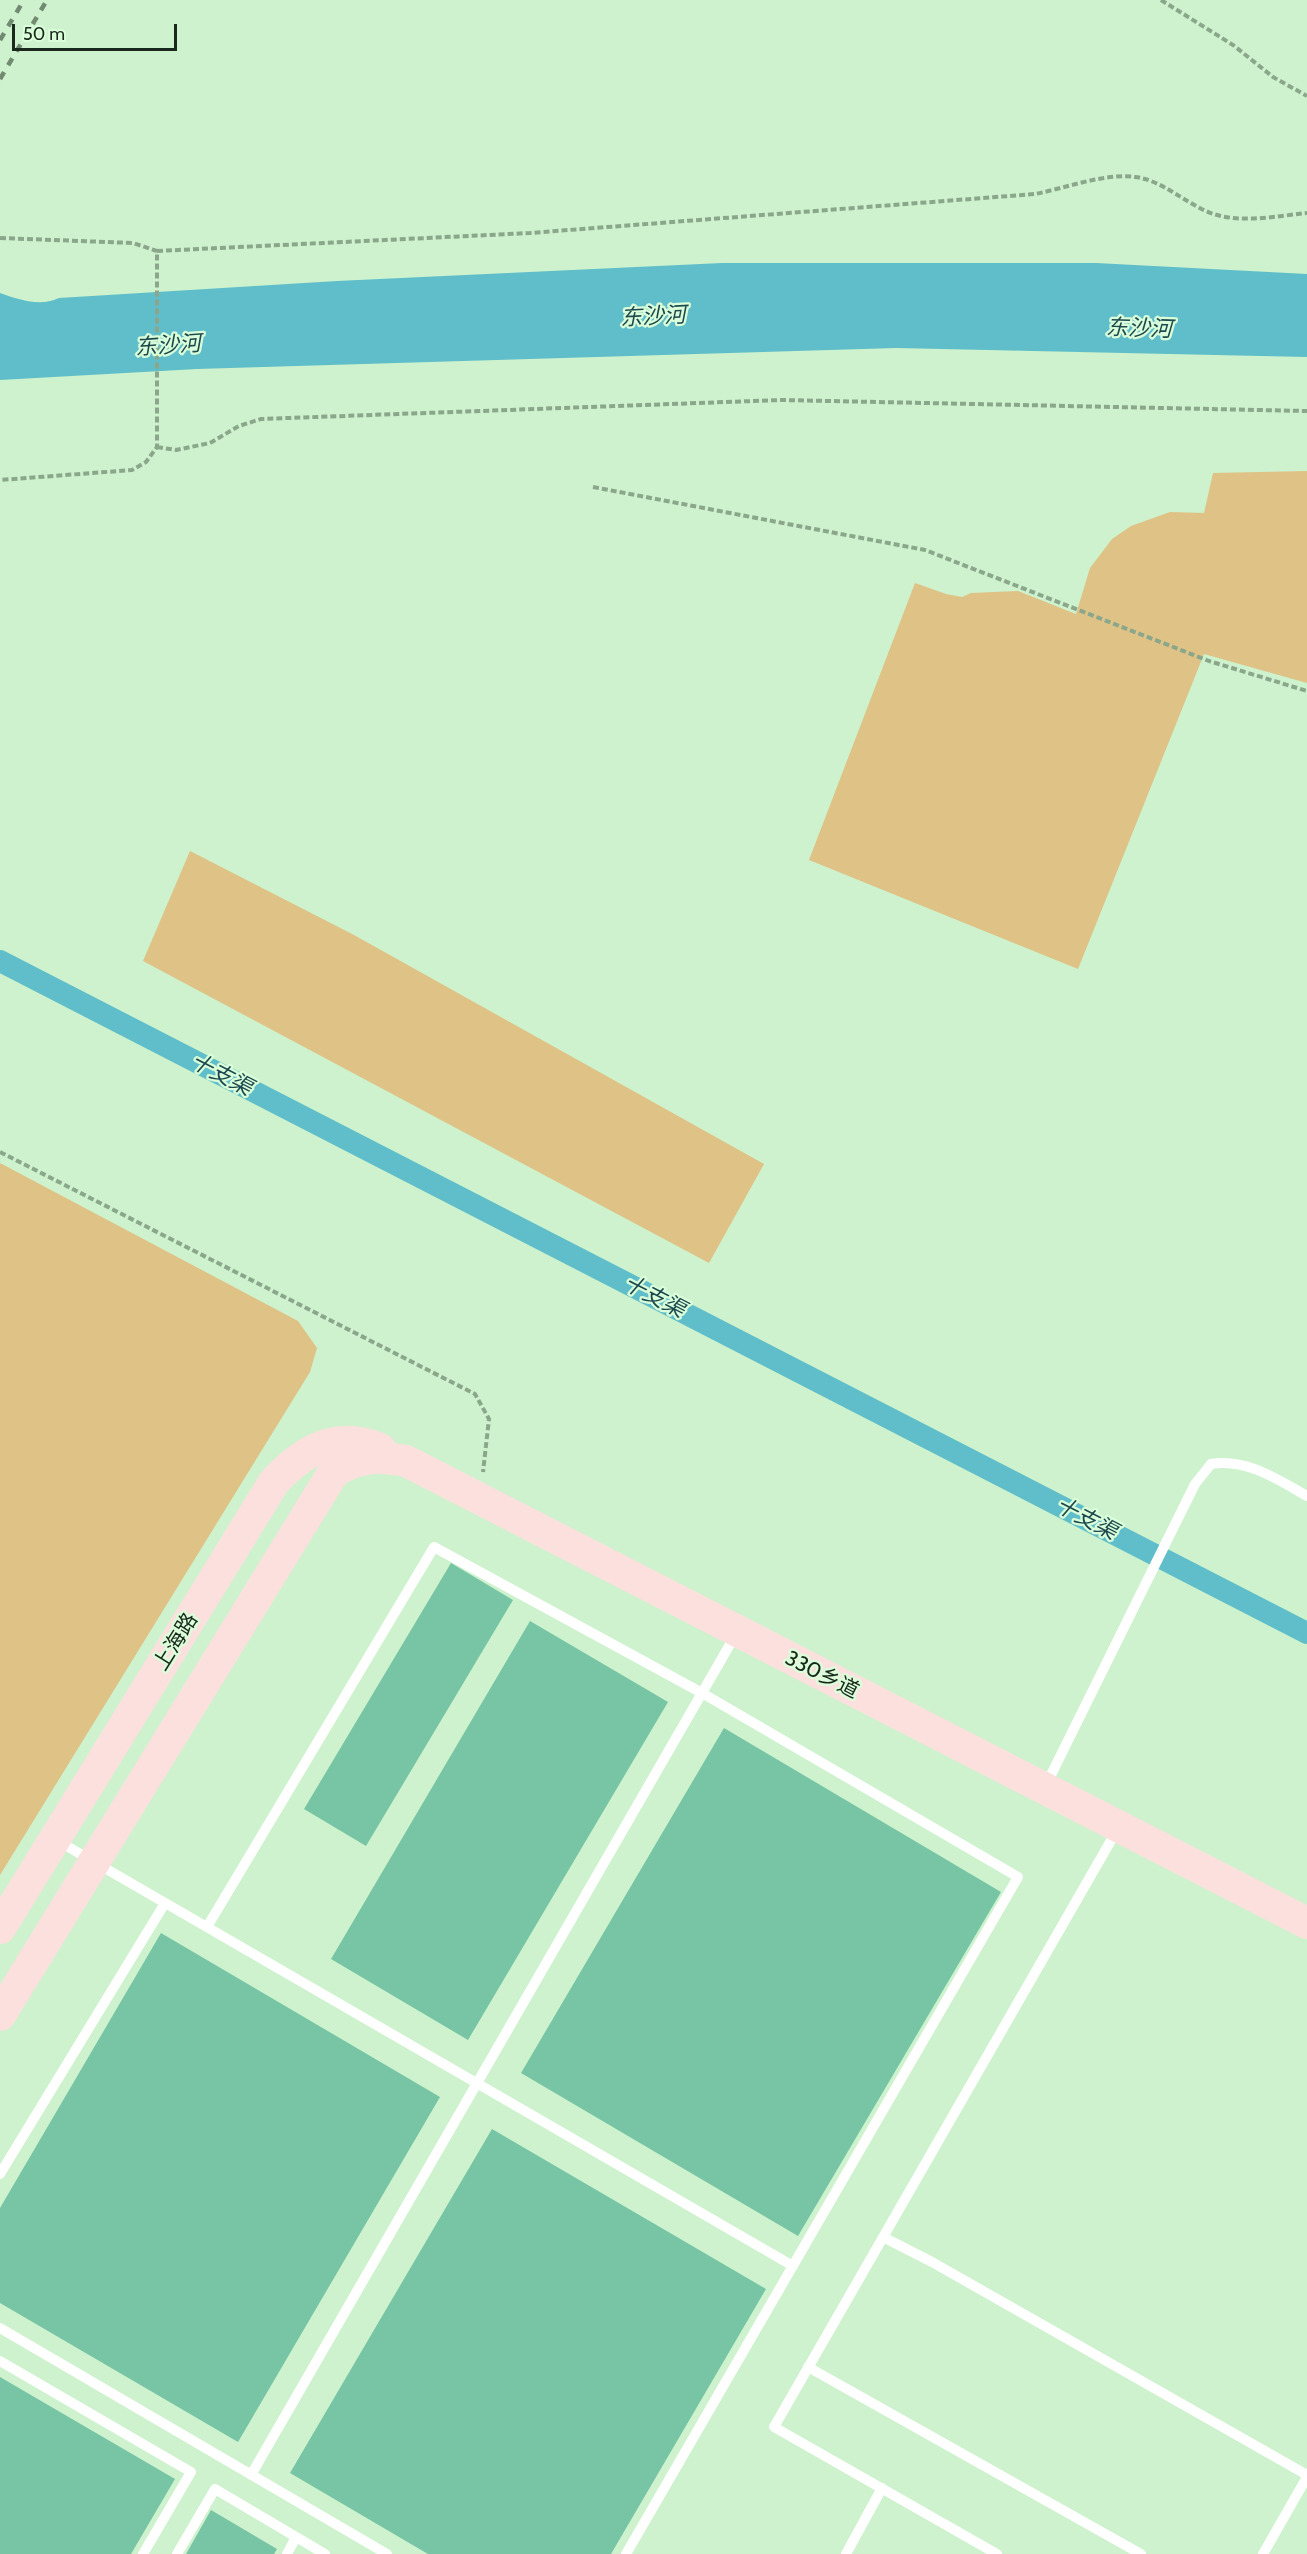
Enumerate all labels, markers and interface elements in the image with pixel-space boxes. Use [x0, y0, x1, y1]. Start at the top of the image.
scale bar [15, 12, 180, 50]
text: 50 m [23, 23, 65, 45]
water label: 东沙河 [619, 302, 687, 332]
water label: 东沙河 [1106, 315, 1172, 343]
water label: 东沙河 [134, 331, 202, 361]
water label: 十支渠 [186, 1048, 256, 1102]
water label: 十支渠 [619, 1270, 689, 1324]
water label: 十支渠 [1051, 1492, 1121, 1546]
street label: 上海路 [149, 1609, 203, 1675]
street label: 330乡道 [781, 1646, 863, 1704]

